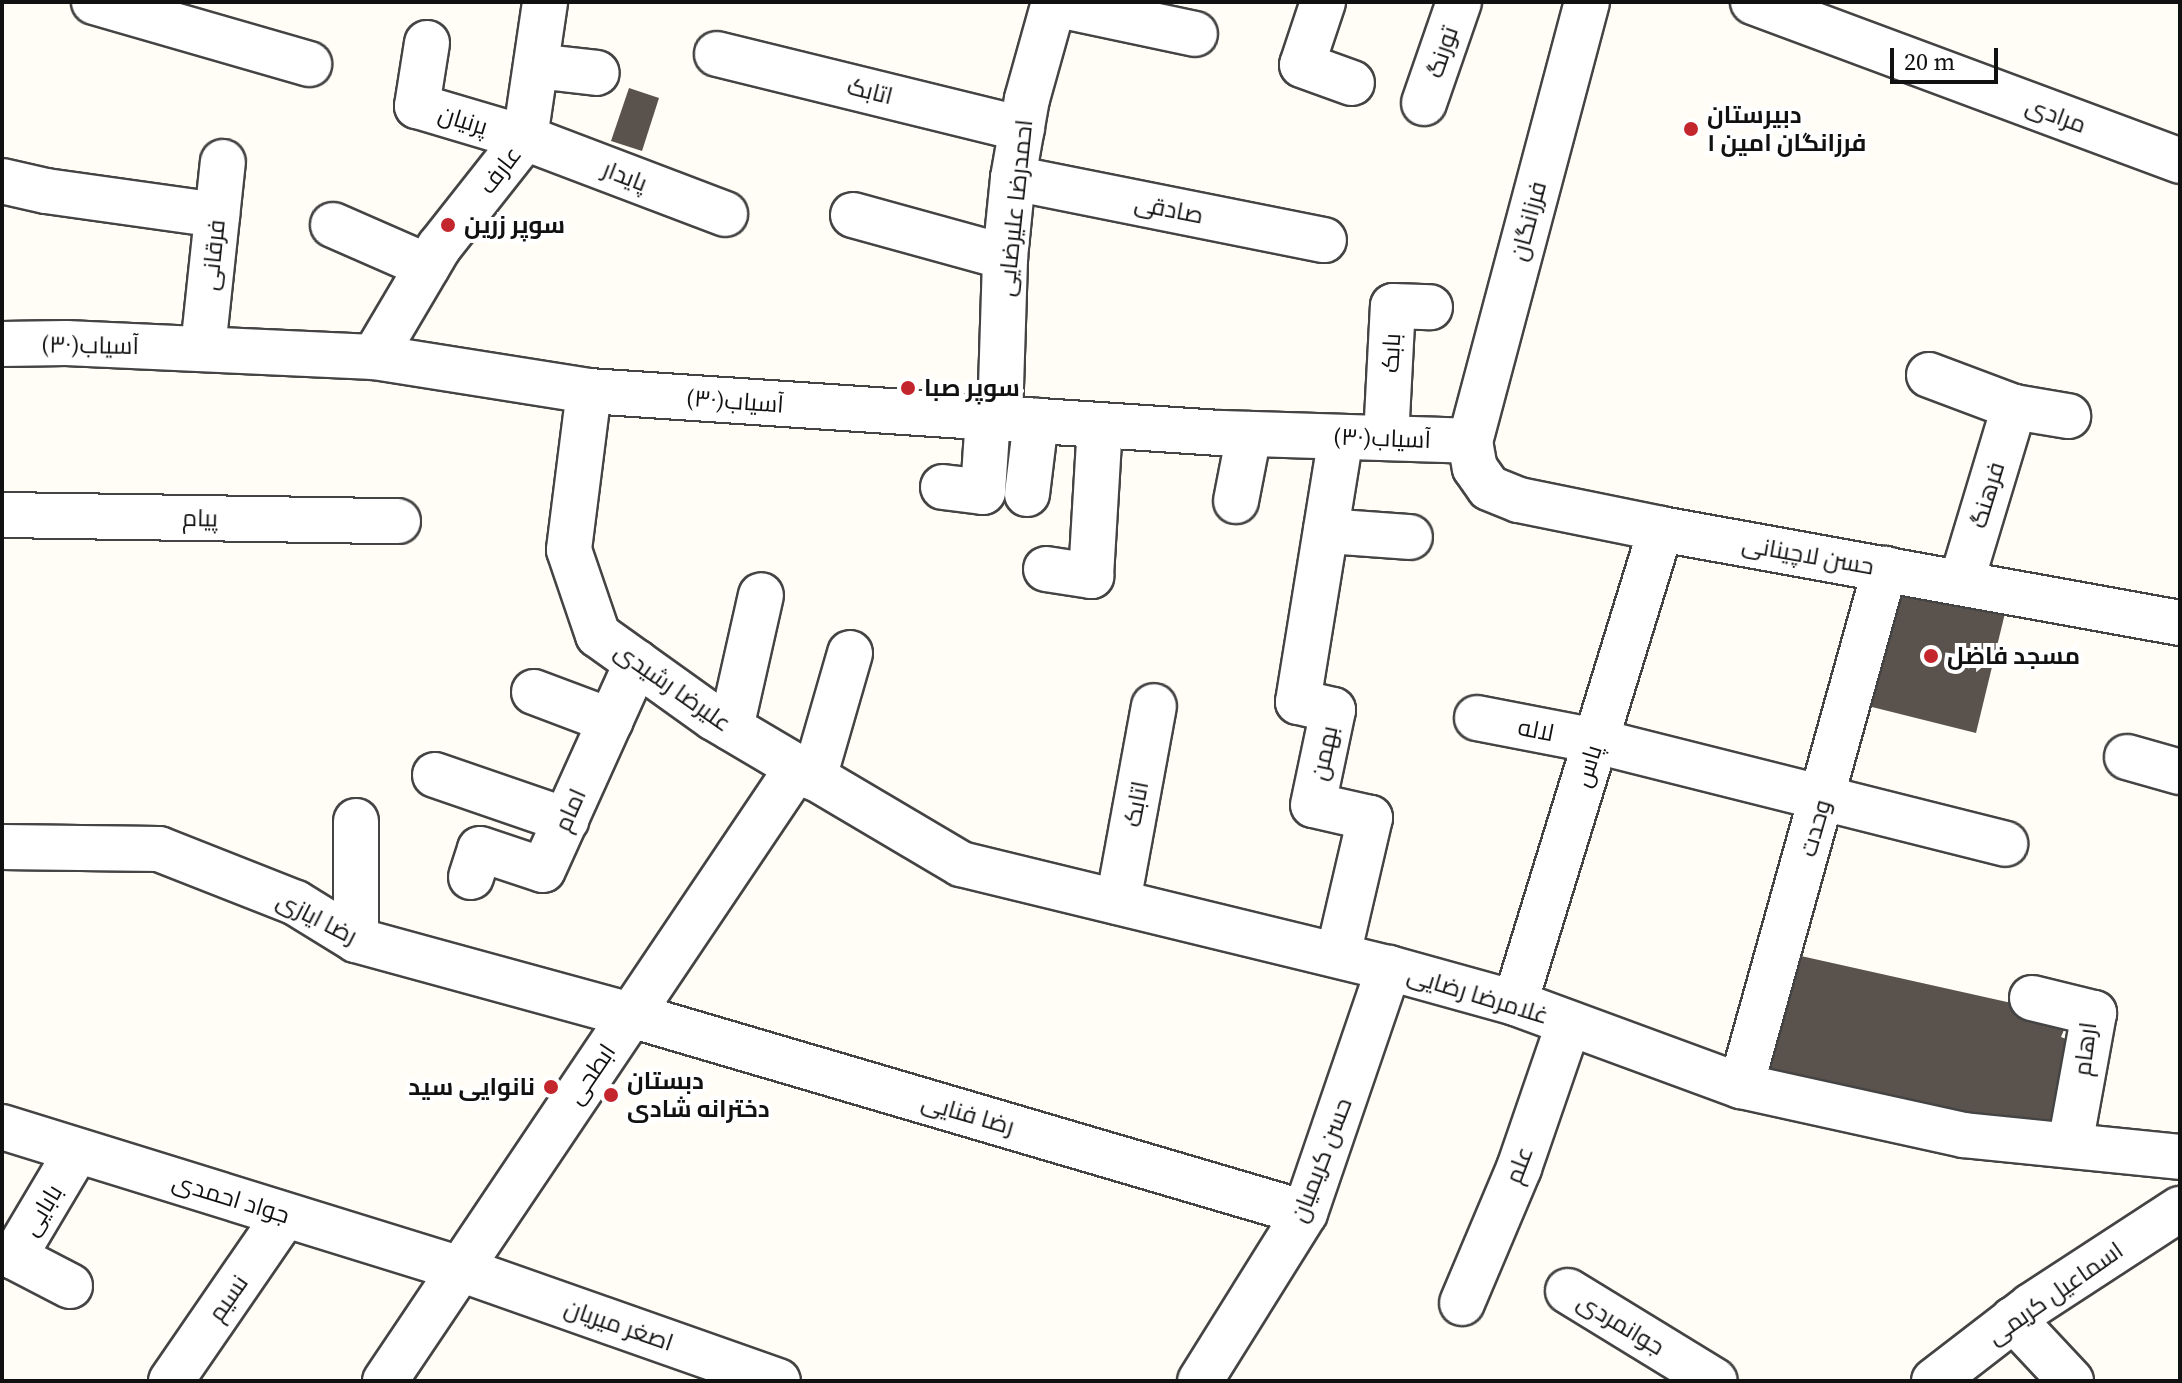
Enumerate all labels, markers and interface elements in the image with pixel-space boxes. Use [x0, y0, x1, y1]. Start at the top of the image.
street label: تورنگ [1420, 22, 1464, 82]
scale bar [1894, 32, 2002, 82]
text: 20 m [1904, 45, 1955, 78]
street label: اتابک [844, 71, 896, 111]
street label: مرادی [2022, 91, 2090, 139]
street label: پرنیان [435, 99, 491, 141]
place label: دبیرستان فرزانگان امین ۱ [1707, 101, 1866, 157]
street label: احمدرضا علیرضایی [991, 118, 1039, 298]
marker: دبیرستان فرزانگان امین ۱ [1682, 120, 1700, 138]
street label: عارف [473, 140, 527, 200]
street label: پایدار [599, 154, 651, 198]
street label: فرزانگان [1504, 178, 1552, 264]
street label: صادقی [1132, 188, 1206, 230]
place label: سوپر زرین [464, 211, 565, 239]
marker: سوپر زرین [439, 216, 457, 234]
street label: فرقانی [195, 218, 231, 292]
street label: آسیاب(۳۰) [41, 330, 139, 360]
street label: بابک [1376, 333, 1406, 373]
place label: سوپر صبا [924, 374, 1020, 402]
marker: سوپر صبا [899, 379, 917, 397]
street label: آسیاب(۳۰) [685, 383, 785, 419]
street label: آسیاب(۳۰) [1333, 422, 1431, 454]
street label: فرهنگ [1963, 458, 2011, 532]
street label: پیام [182, 503, 218, 533]
street label: حسن لاچینانی [1740, 529, 1876, 581]
street label: علیرضا رشیدی [609, 636, 737, 738]
place label: مسجد فاضل [1947, 642, 2080, 670]
marker: مسجد فاضل [1922, 647, 1940, 665]
street label: لاله [1516, 712, 1556, 748]
street label: بهمن [1304, 723, 1344, 783]
street label: پاس [1568, 741, 1608, 791]
street label: اتابک [1117, 779, 1155, 829]
street label: امام [548, 784, 592, 836]
street label: وحدت [1793, 796, 1837, 860]
street label: رضا ایازی [272, 886, 362, 950]
street label: غلامرضا رضایی [1404, 960, 1552, 1030]
street label: ارهام [2067, 1020, 2103, 1078]
street label: ابطحی [560, 1038, 622, 1110]
place label: دبستان دخترانه شادی [627, 1067, 770, 1123]
place label: نانوایی سید [408, 1073, 535, 1101]
marker: نانوایی سید [542, 1078, 560, 1096]
marker: دبستان دخترانه شادی [602, 1086, 620, 1104]
street label: رضا فنایی [918, 1087, 1018, 1141]
street label: حسن کریمیان [1284, 1094, 1358, 1226]
street label: علم [1499, 1142, 1539, 1188]
street label: جواد احمدی [169, 1167, 293, 1229]
street label: بابایی [16, 1179, 68, 1241]
street label: اسماعیل کریمی [1982, 1236, 2128, 1350]
street label: نسیم [202, 1269, 254, 1327]
street label: جوانمردی [1572, 1287, 1670, 1361]
street label: اصغر میریان [561, 1293, 677, 1357]

